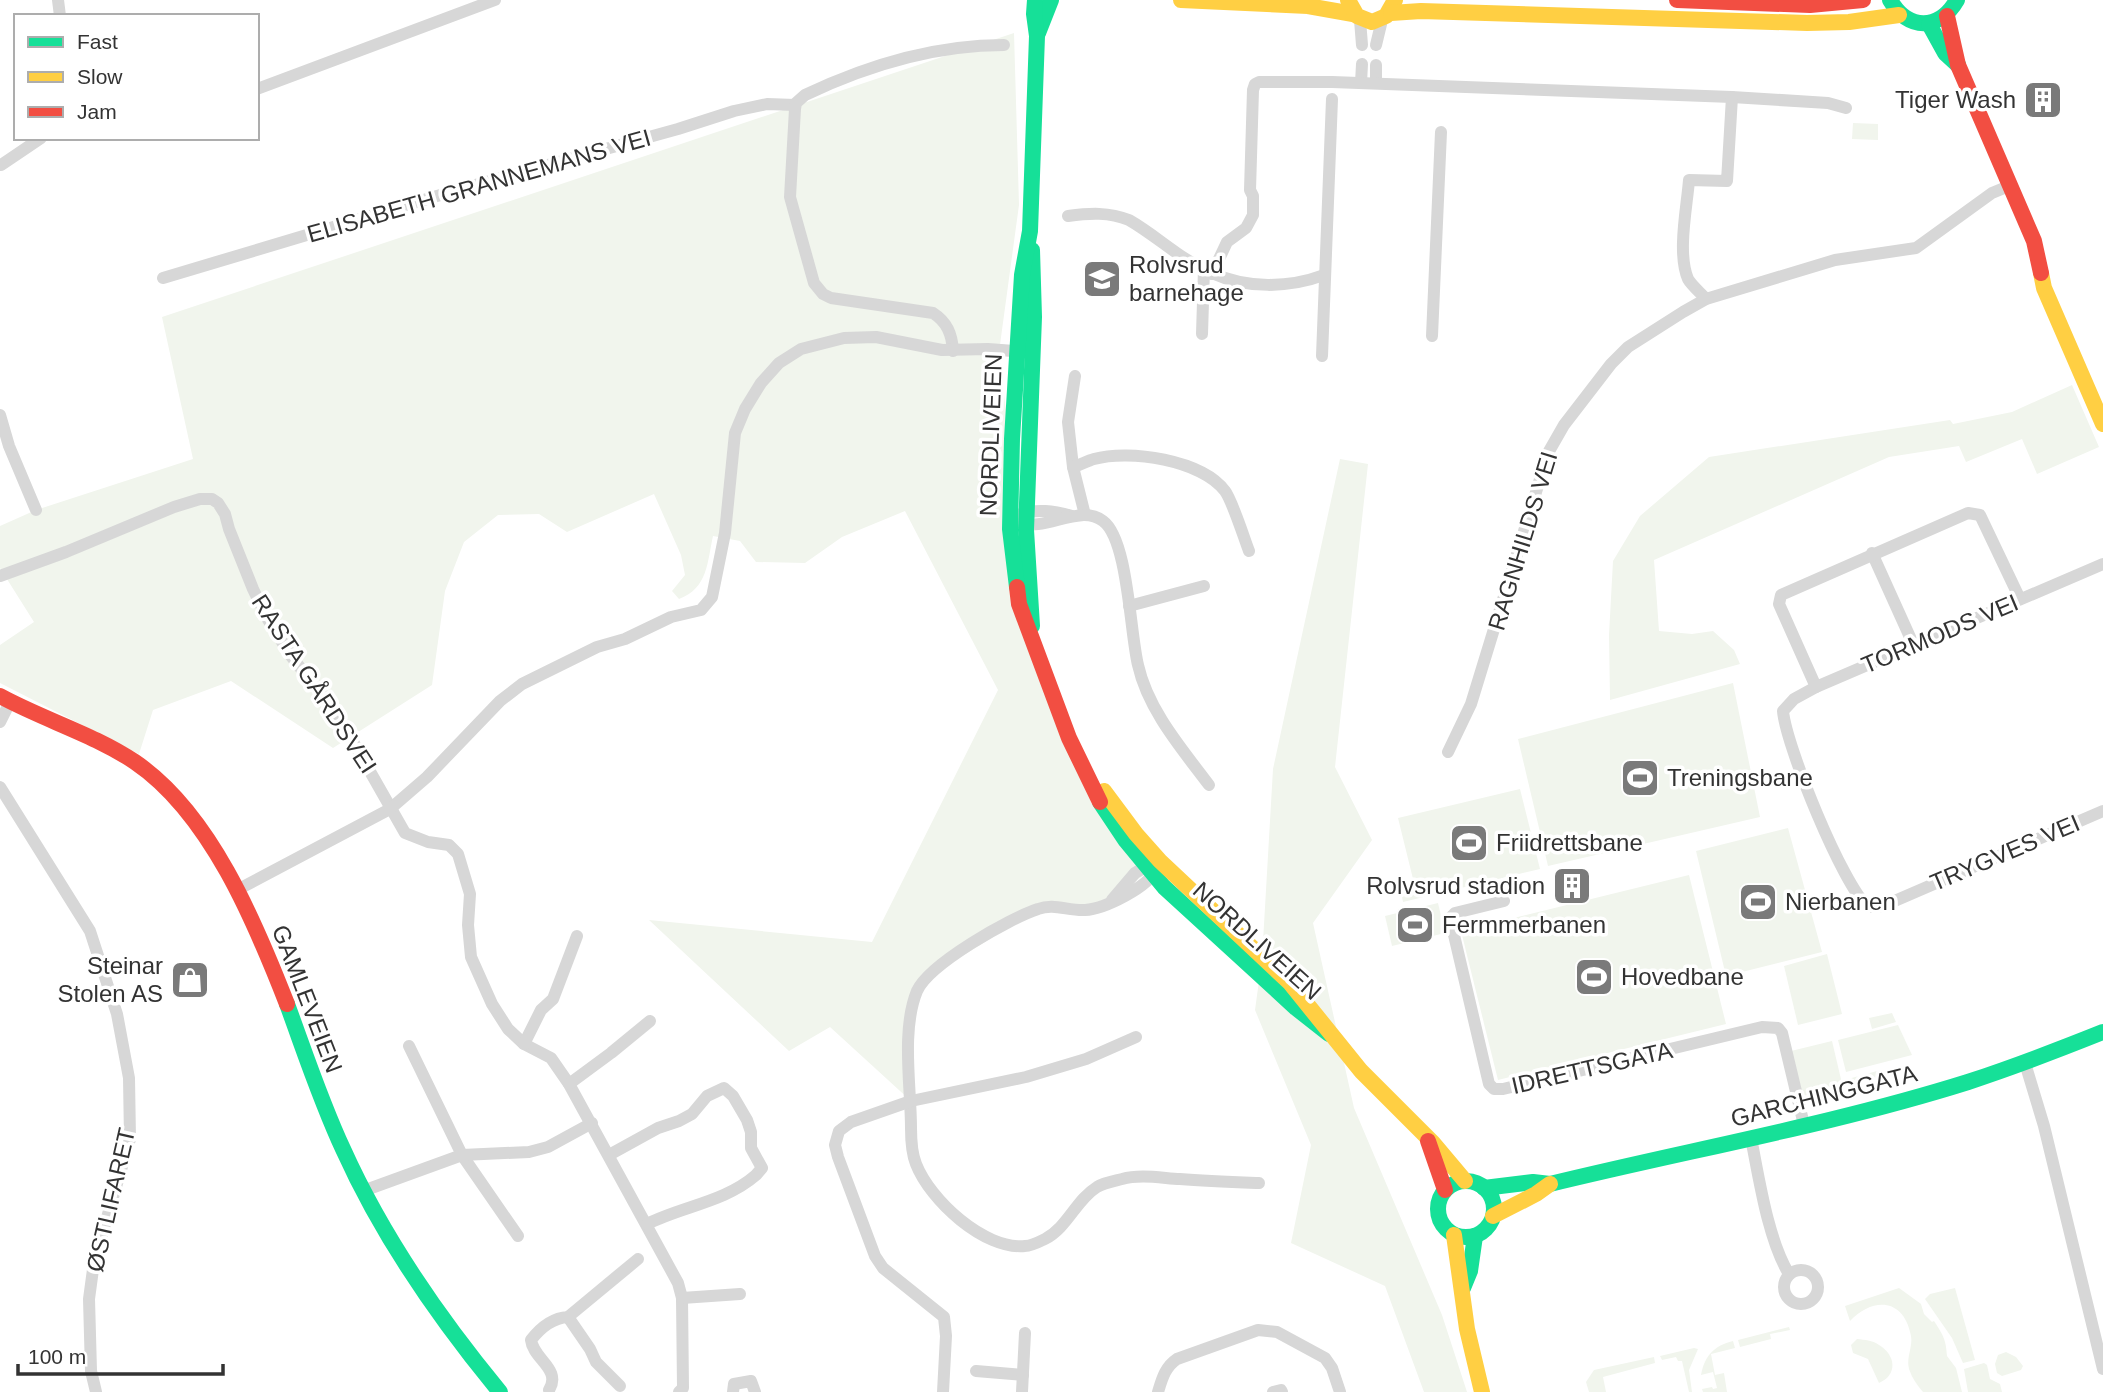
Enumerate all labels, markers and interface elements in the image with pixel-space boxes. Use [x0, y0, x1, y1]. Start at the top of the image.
legend [14, 14, 259, 140]
text: Fast [77, 30, 118, 53]
text: Slow [77, 65, 123, 88]
building icon: Tiger Wash [2022, 79, 2064, 121]
place label: Tiger Wash [1895, 86, 2016, 113]
text: Jam [77, 100, 117, 123]
street label: ELISABETH GRANNEMANS VEI [304, 123, 654, 248]
place label: Rolvsrud barnehage [1129, 251, 1244, 306]
school or university icon: Rolvsrud barnehage [1081, 258, 1123, 300]
street label: NORDLIVEIEN [974, 353, 1007, 517]
street label: RAGNHILDS VEI [1483, 448, 1563, 633]
street label: TORMODS VEI [1857, 588, 2022, 679]
street label: RASTA GÅRDSVEI [247, 589, 382, 778]
sports icon: Treningsbane [1619, 757, 1661, 799]
place label: Treningsbane [1667, 764, 1813, 791]
street label: TRYGVES VEI [1926, 809, 2084, 896]
sports icon: Friidrettsbane [1448, 822, 1490, 864]
place label: Friidrettsbane [1496, 829, 1643, 856]
building icon: Rolvsrud stadion [1551, 865, 1593, 907]
place label: Rolvsrud stadion [1366, 872, 1545, 899]
street label: NORDLIVEIEN [1188, 876, 1327, 1005]
sports icon: Nierbanen [1737, 881, 1779, 923]
place label: Nierbanen [1785, 888, 1896, 915]
sports icon: Fermmerbanen [1394, 904, 1436, 946]
place label: Fermmerbanen [1442, 911, 1606, 938]
street label: GAMLEVEIEN [267, 921, 348, 1076]
place label: Steinar Stolen AS [58, 952, 163, 1007]
sports icon: Hovedbane [1573, 956, 1615, 998]
shop icon: Steinar Stolen AS [169, 959, 211, 1001]
place label: Hovedbane [1621, 963, 1744, 990]
street label: IDRETTSGATA [1509, 1036, 1675, 1099]
street label: GARCHINGGATA [1728, 1059, 1920, 1132]
street label: ØSTLIFARET [81, 1125, 140, 1274]
scale bar [18, 1332, 222, 1376]
text: 100 m [28, 1345, 86, 1368]

